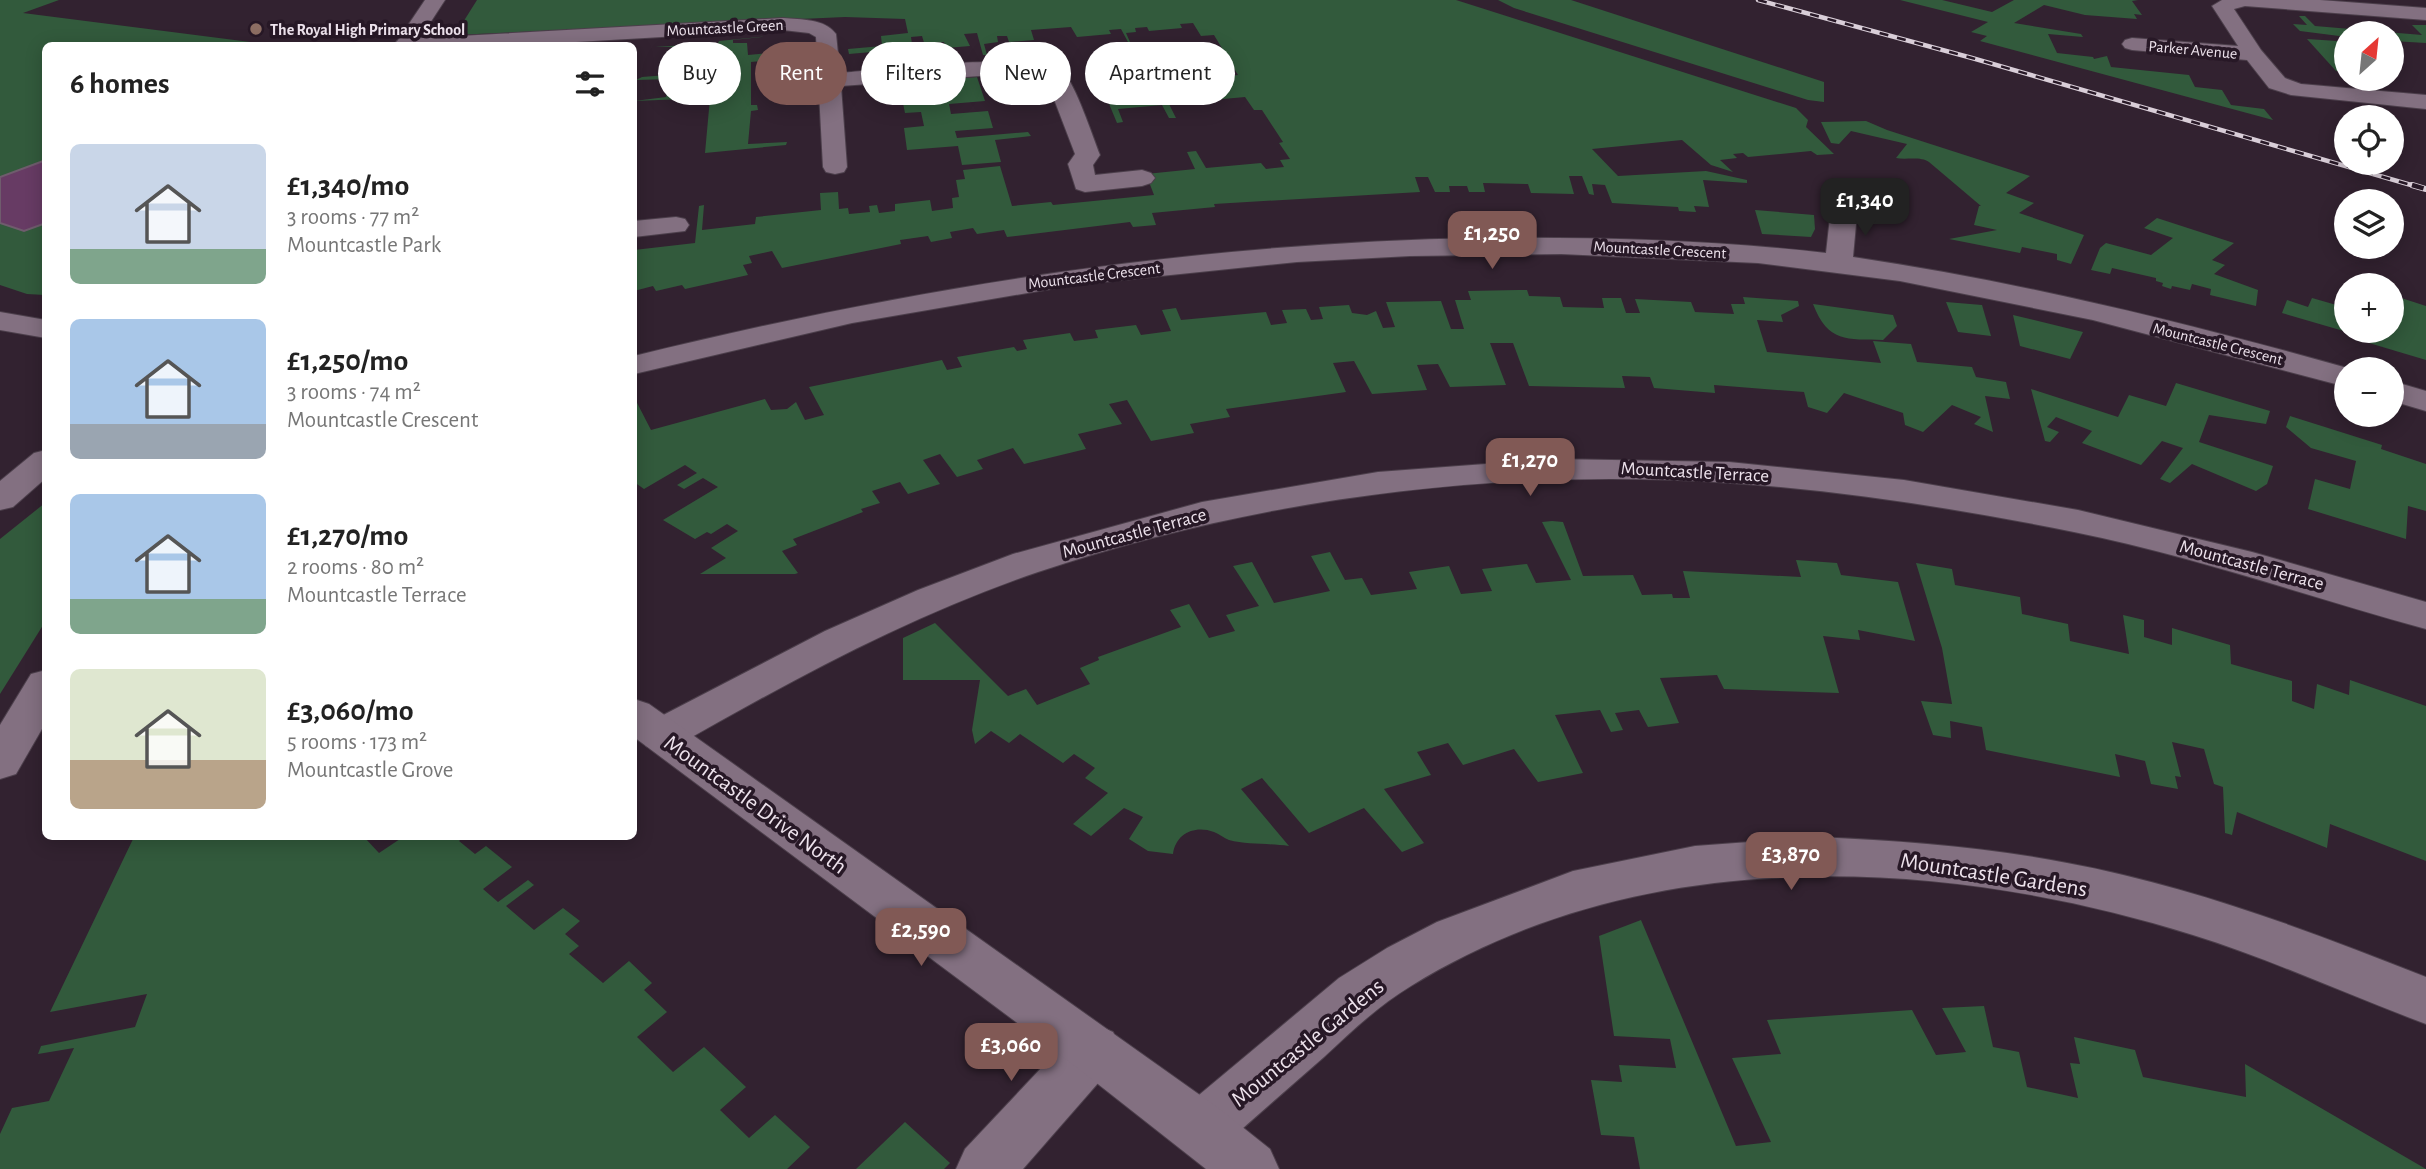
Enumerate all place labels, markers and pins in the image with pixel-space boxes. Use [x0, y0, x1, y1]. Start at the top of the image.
marker: The Royal High Primary School [248, 21, 264, 37]
place label: The Royal High Primary School [270, 22, 465, 39]
pin: £1,340 [1808, 178, 1922, 238]
pin: £1,250 [1435, 212, 1549, 271]
pin: £1,270 [1473, 438, 1587, 498]
pin: £3,870 [1734, 832, 1848, 892]
pin: £2,590 [864, 908, 978, 968]
pin: £3,060 [954, 1024, 1068, 1083]

